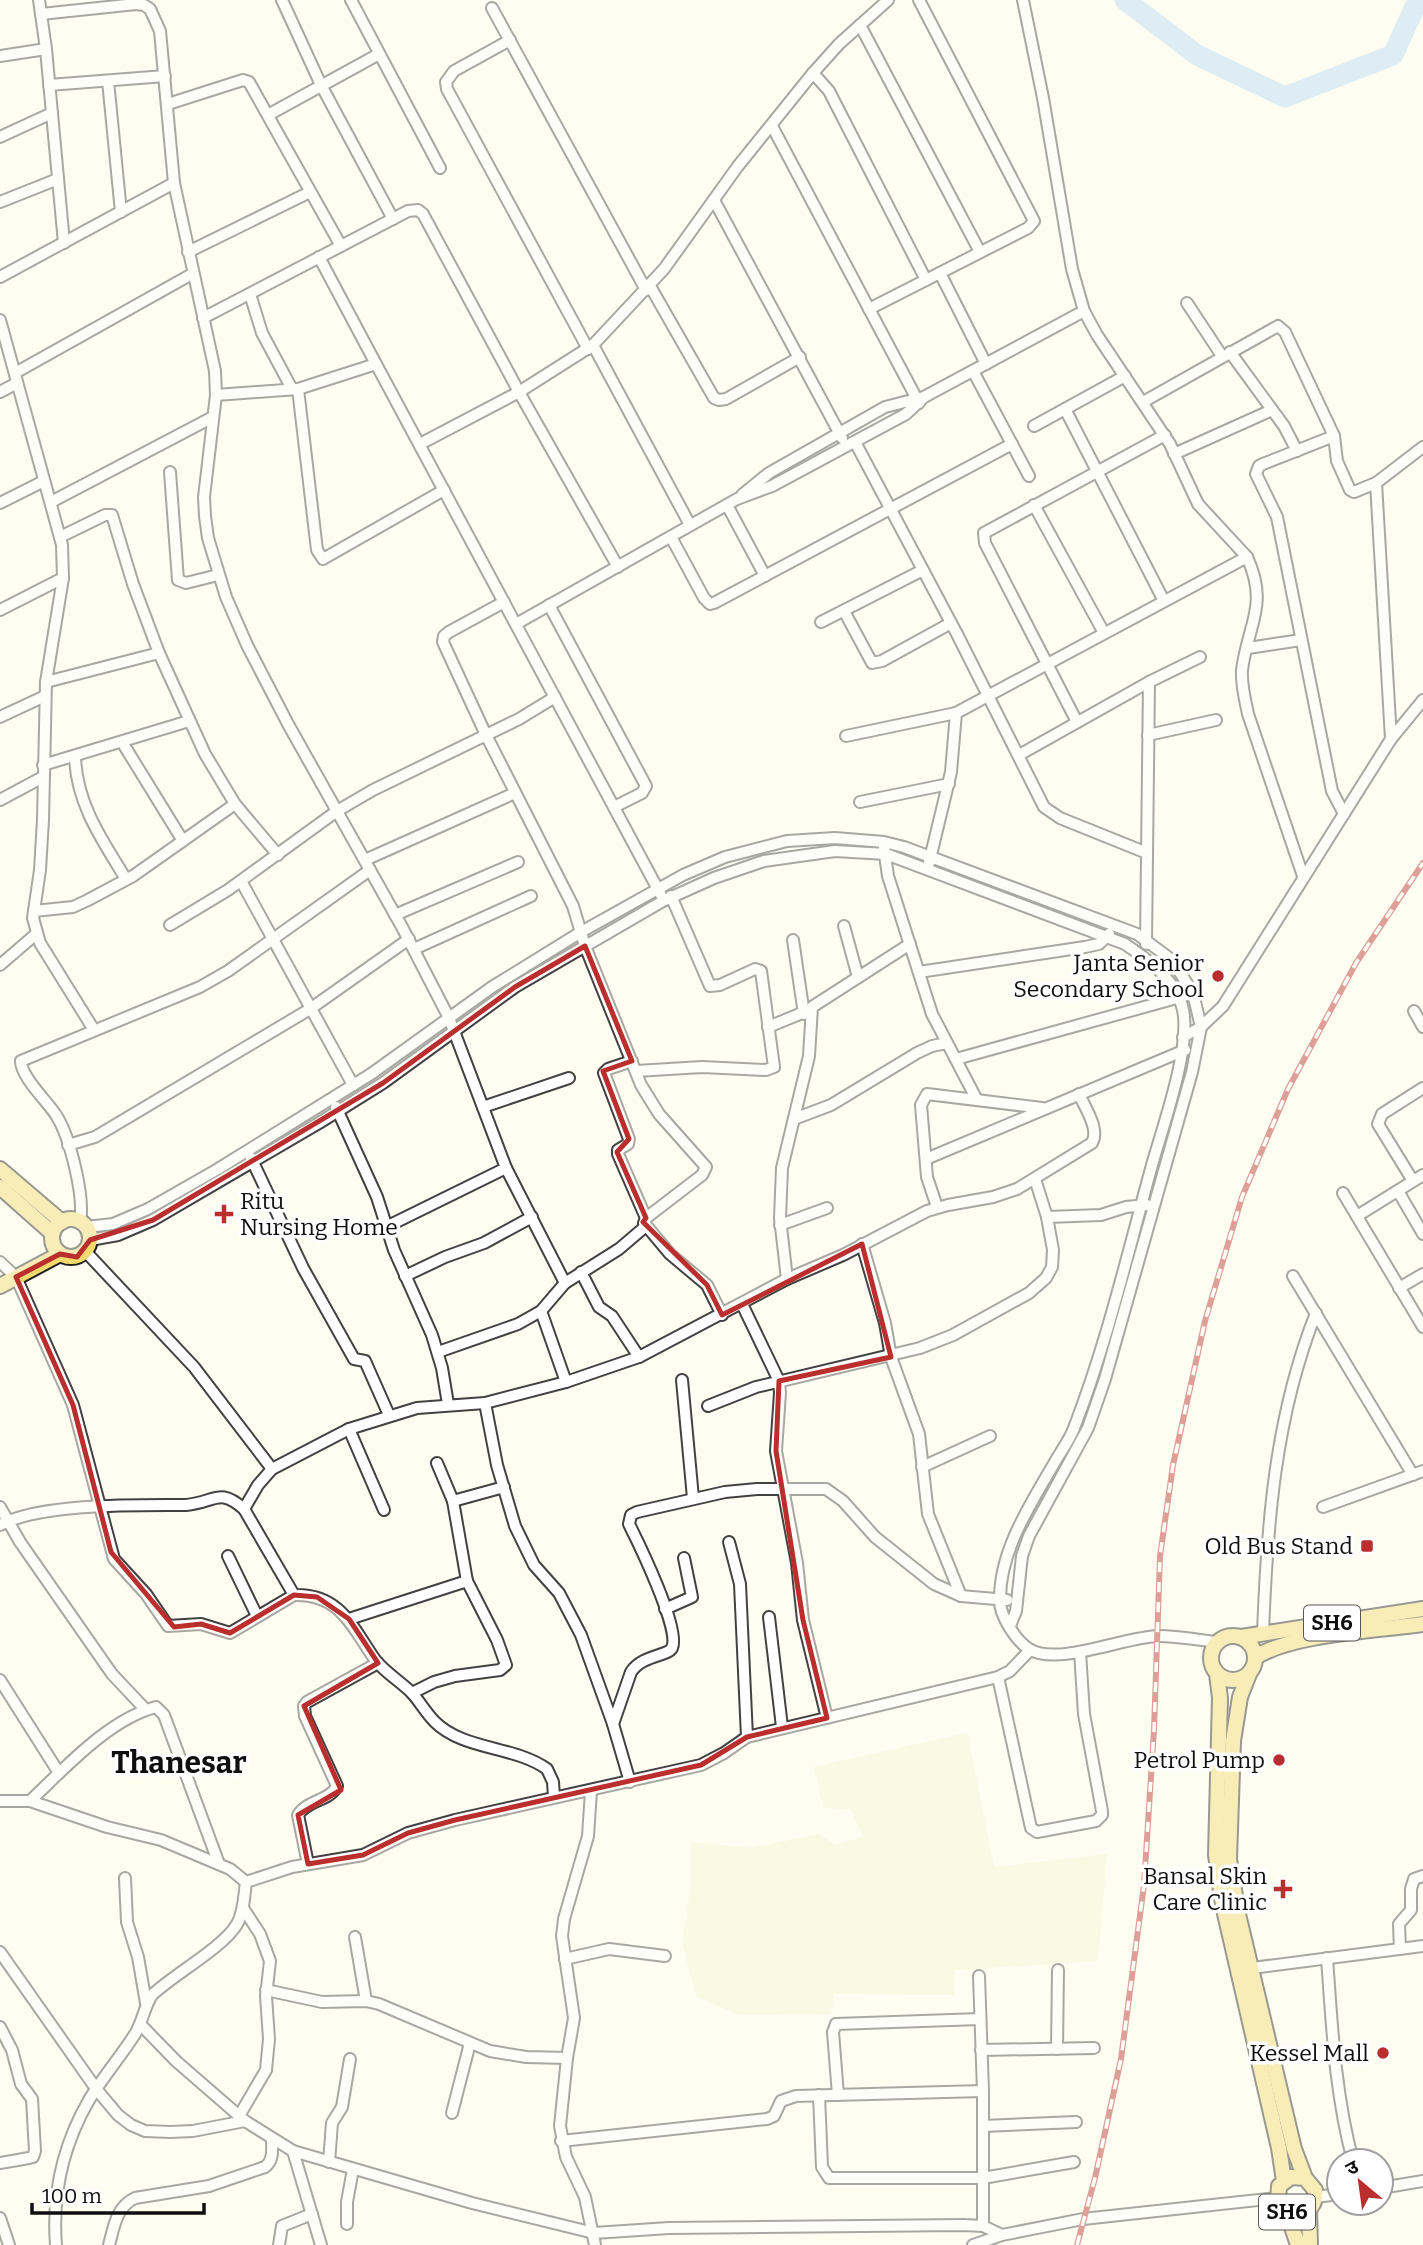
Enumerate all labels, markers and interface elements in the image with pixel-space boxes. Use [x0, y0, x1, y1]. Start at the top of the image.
place label: Janta Senior Secondary School [1013, 949, 1204, 1003]
marker: Janta Senior Secondary School [1210, 968, 1226, 984]
place label: Ritu Nursing Home [240, 1187, 398, 1241]
marker: Ritu Nursing Home [214, 1204, 234, 1224]
place label: Old Bus Stand [1204, 1532, 1353, 1560]
marker: Old Bus Stand [1359, 1538, 1375, 1554]
road number: SH6 [1304, 1606, 1360, 1640]
district label: Thanesar [111, 1745, 247, 1781]
place label: Petrol Pump [1133, 1746, 1265, 1774]
marker: Petrol Pump [1271, 1752, 1287, 1768]
place label: Bansal Skin Care Clinic [1143, 1862, 1267, 1916]
marker: Bansal Skin Care Clinic [1273, 1879, 1293, 1899]
place label: Kessel Mall [1249, 2039, 1369, 2067]
marker: Kessel Mall [1375, 2045, 1391, 2061]
north arrow [1325, 2147, 1395, 2217]
text: उ [1342, 2154, 1363, 2180]
scale bar [32, 2172, 203, 2216]
text: 100 m [42, 2183, 102, 2209]
road number: SH6 [1259, 2194, 1315, 2230]

